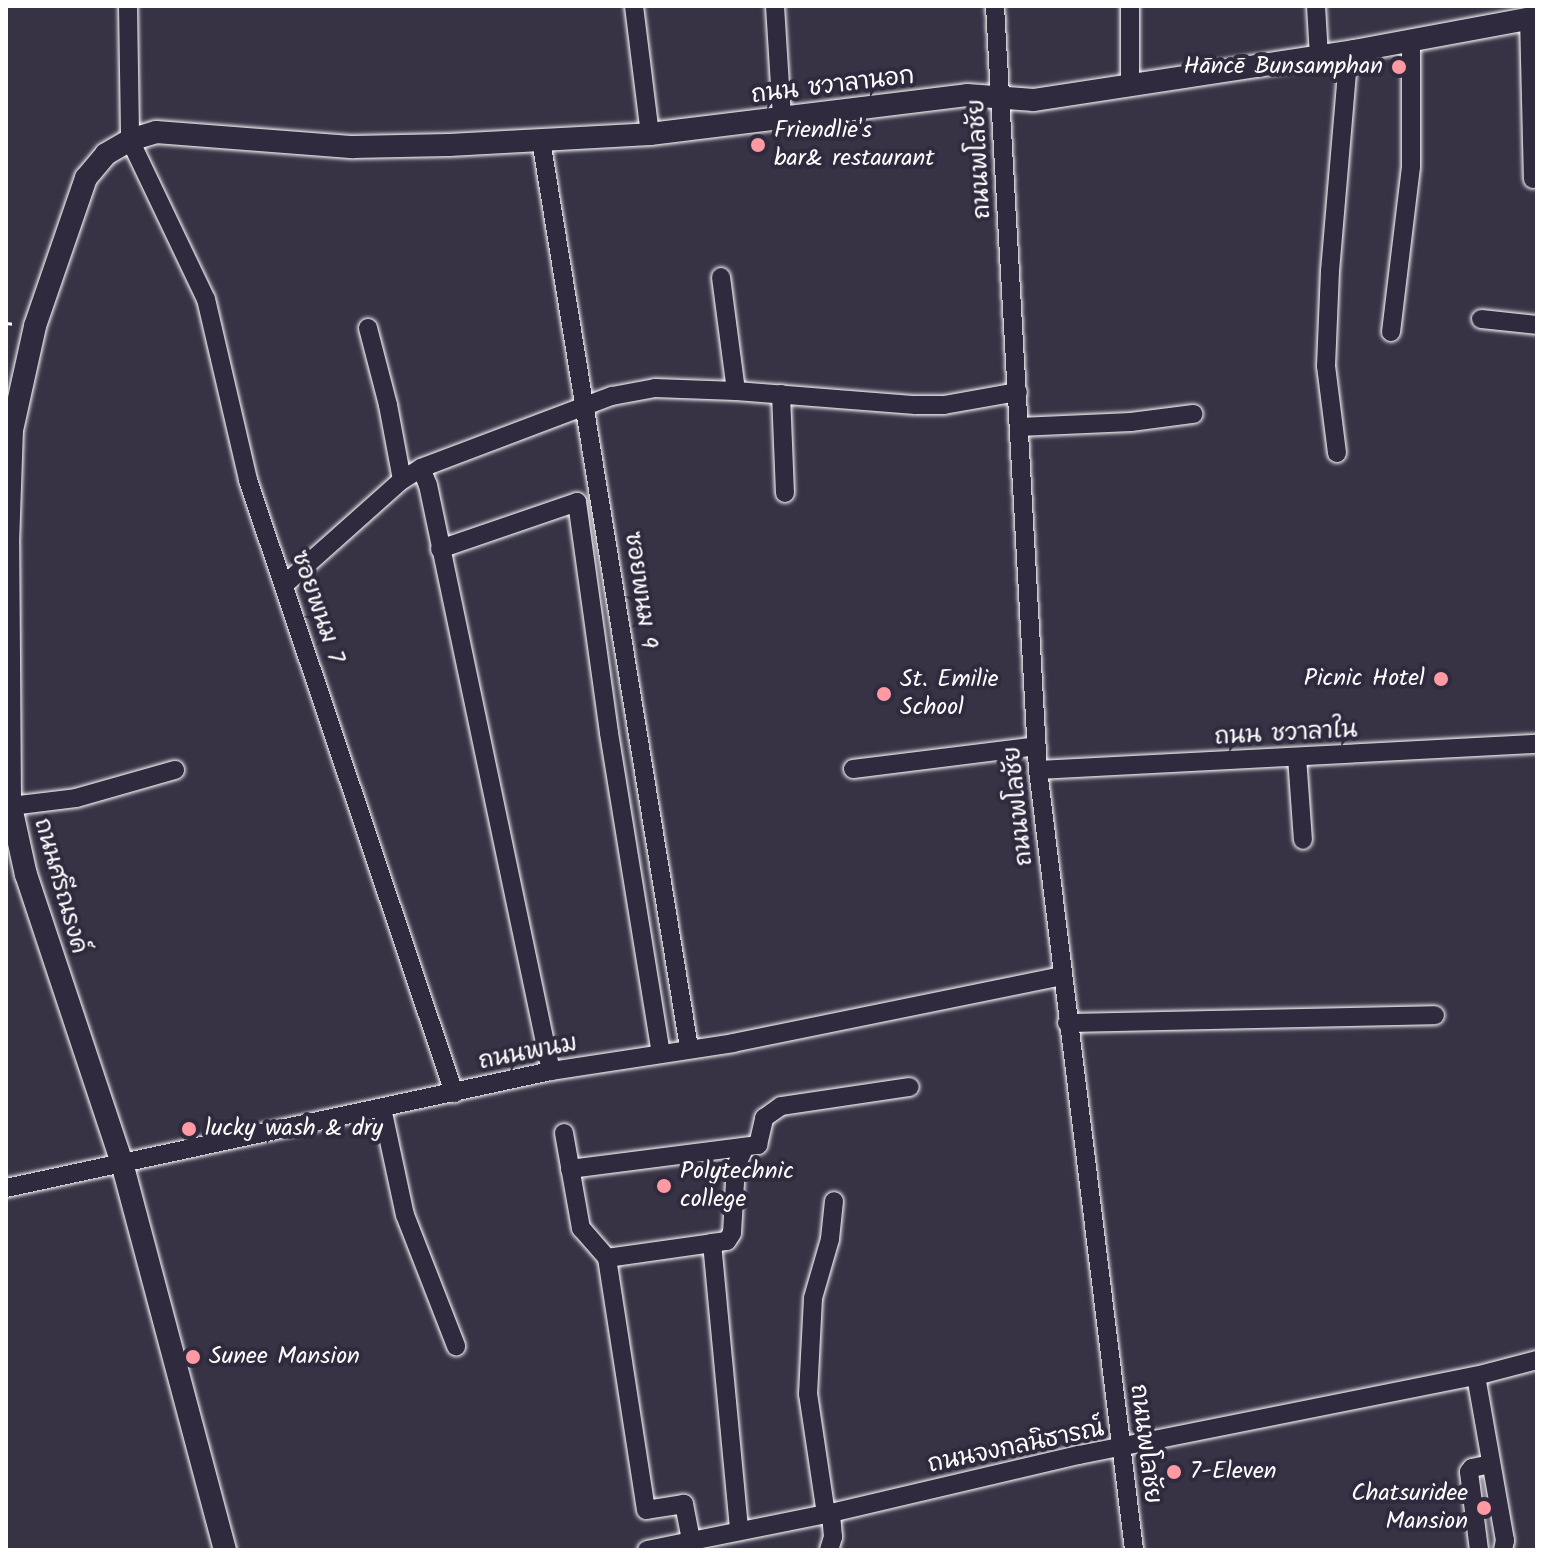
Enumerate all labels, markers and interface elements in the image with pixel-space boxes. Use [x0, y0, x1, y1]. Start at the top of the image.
place label: Hāncē Bunsamphan [1183, 53, 1383, 81]
marker: Hāncē Bunsamphan [1390, 58, 1408, 76]
street label: ถนน ชวาลานอก [750, 62, 916, 110]
street label: ถนนพโลชัย [962, 98, 998, 220]
place label: Friendlie's bar& restaurant [774, 117, 935, 173]
marker: Friendlie's bar& restaurant [749, 136, 767, 154]
street label: ซอยพนม 9 [618, 530, 662, 650]
street label: ซอยพนม 7 [284, 547, 350, 667]
place label: Picnic Hotel [1304, 665, 1425, 693]
place label: St. Emilie School [900, 666, 999, 722]
marker: Picnic Hotel [1432, 670, 1450, 688]
marker: St. Emilie School [875, 685, 893, 703]
street label: ถนน ชวาลาใน [1214, 716, 1358, 752]
street label: ถนนพโลชัย [998, 745, 1040, 867]
street label: ถนนศรีณรงค์ [27, 815, 93, 957]
street label: ถนนพนม [476, 1029, 580, 1077]
place label: lucky wash & dry [205, 1115, 383, 1143]
marker: lucky wash & dry [180, 1120, 198, 1138]
place label: Polytechnic college [680, 1158, 794, 1214]
marker: Polytechnic college [655, 1177, 673, 1195]
place label: Sunee Mansion [209, 1343, 360, 1371]
marker: Sunee Mansion [184, 1348, 202, 1366]
street label: ถนนพโลชัย [1123, 1382, 1167, 1506]
street label: ถนนจงกลนิธารณ์ [925, 1414, 1107, 1480]
place label: 7-Eleven [1190, 1458, 1277, 1486]
marker: 7-Eleven [1165, 1463, 1183, 1481]
place label: Chatsuridee Mansion [1351, 1480, 1468, 1536]
marker: Chatsuridee Mansion [1475, 1499, 1493, 1517]

